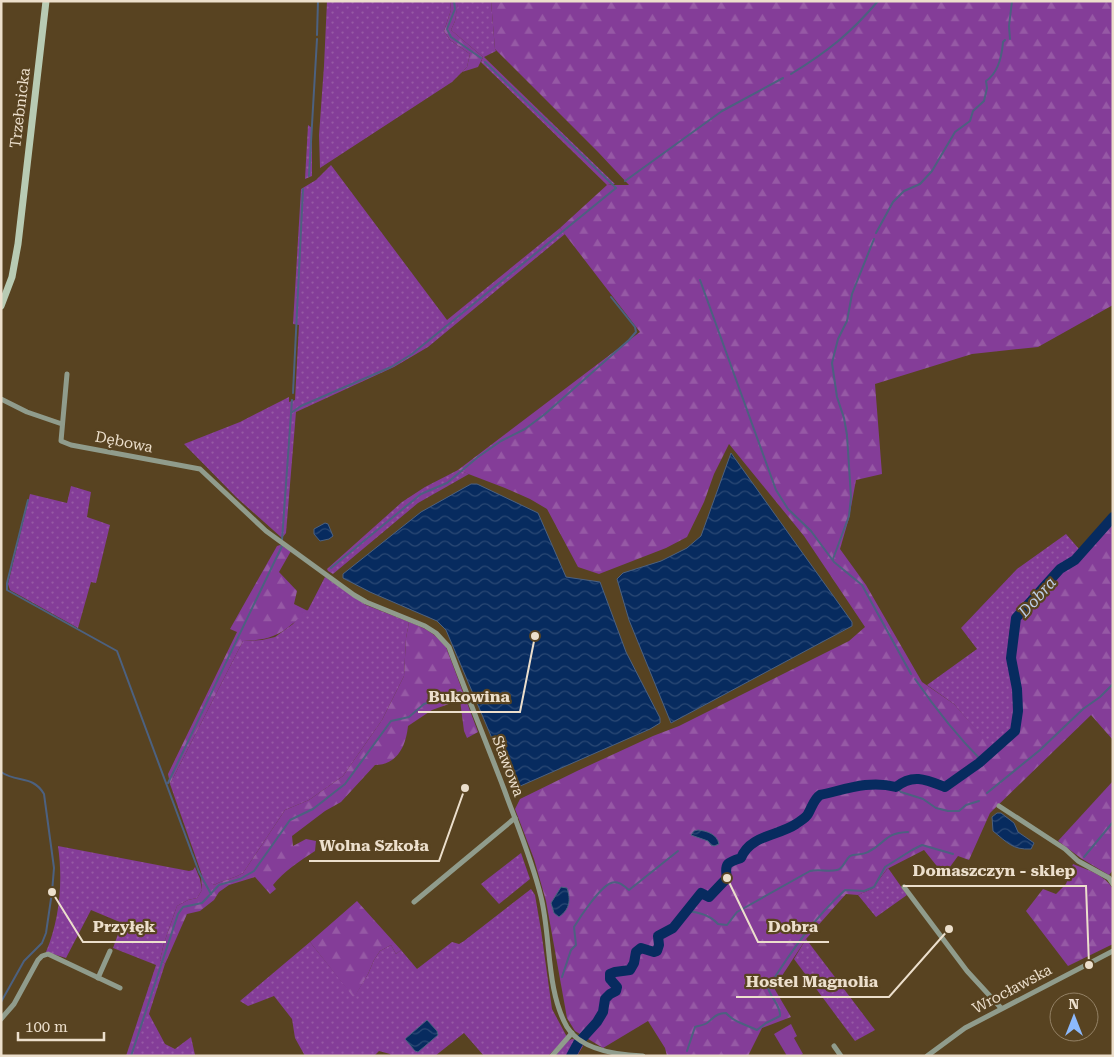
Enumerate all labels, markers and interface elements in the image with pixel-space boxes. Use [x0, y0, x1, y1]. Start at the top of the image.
street label: Trzebnicka [6, 67, 34, 149]
street label: Dębowa [93, 428, 155, 456]
water label: Dobra [1014, 573, 1060, 622]
callout: Bukowina [418, 681, 520, 712]
text: Bukowina [428, 687, 510, 706]
street label: Stawowa [488, 733, 528, 799]
callout: Wolna Szkoła [309, 830, 439, 861]
text: Wolna Szkoła [319, 836, 430, 855]
callout: Domaszczyn - sklep [903, 855, 1086, 886]
text: Domaszczyn - sklep [913, 861, 1076, 880]
callout: Przyłęk [83, 911, 166, 942]
callout: Dobra [758, 911, 829, 942]
text: Przyłęk [93, 917, 155, 936]
text: Dobra [768, 917, 819, 936]
street label: Wrocławska [969, 960, 1055, 1018]
callout: Hostel Magnolia [736, 966, 889, 997]
text: Hostel Magnolia [746, 972, 879, 991]
north arrow [1049, 992, 1099, 1042]
text: N [1069, 996, 1080, 1012]
scale bar [18, 1010, 104, 1042]
text: 100 m [25, 1018, 68, 1036]

